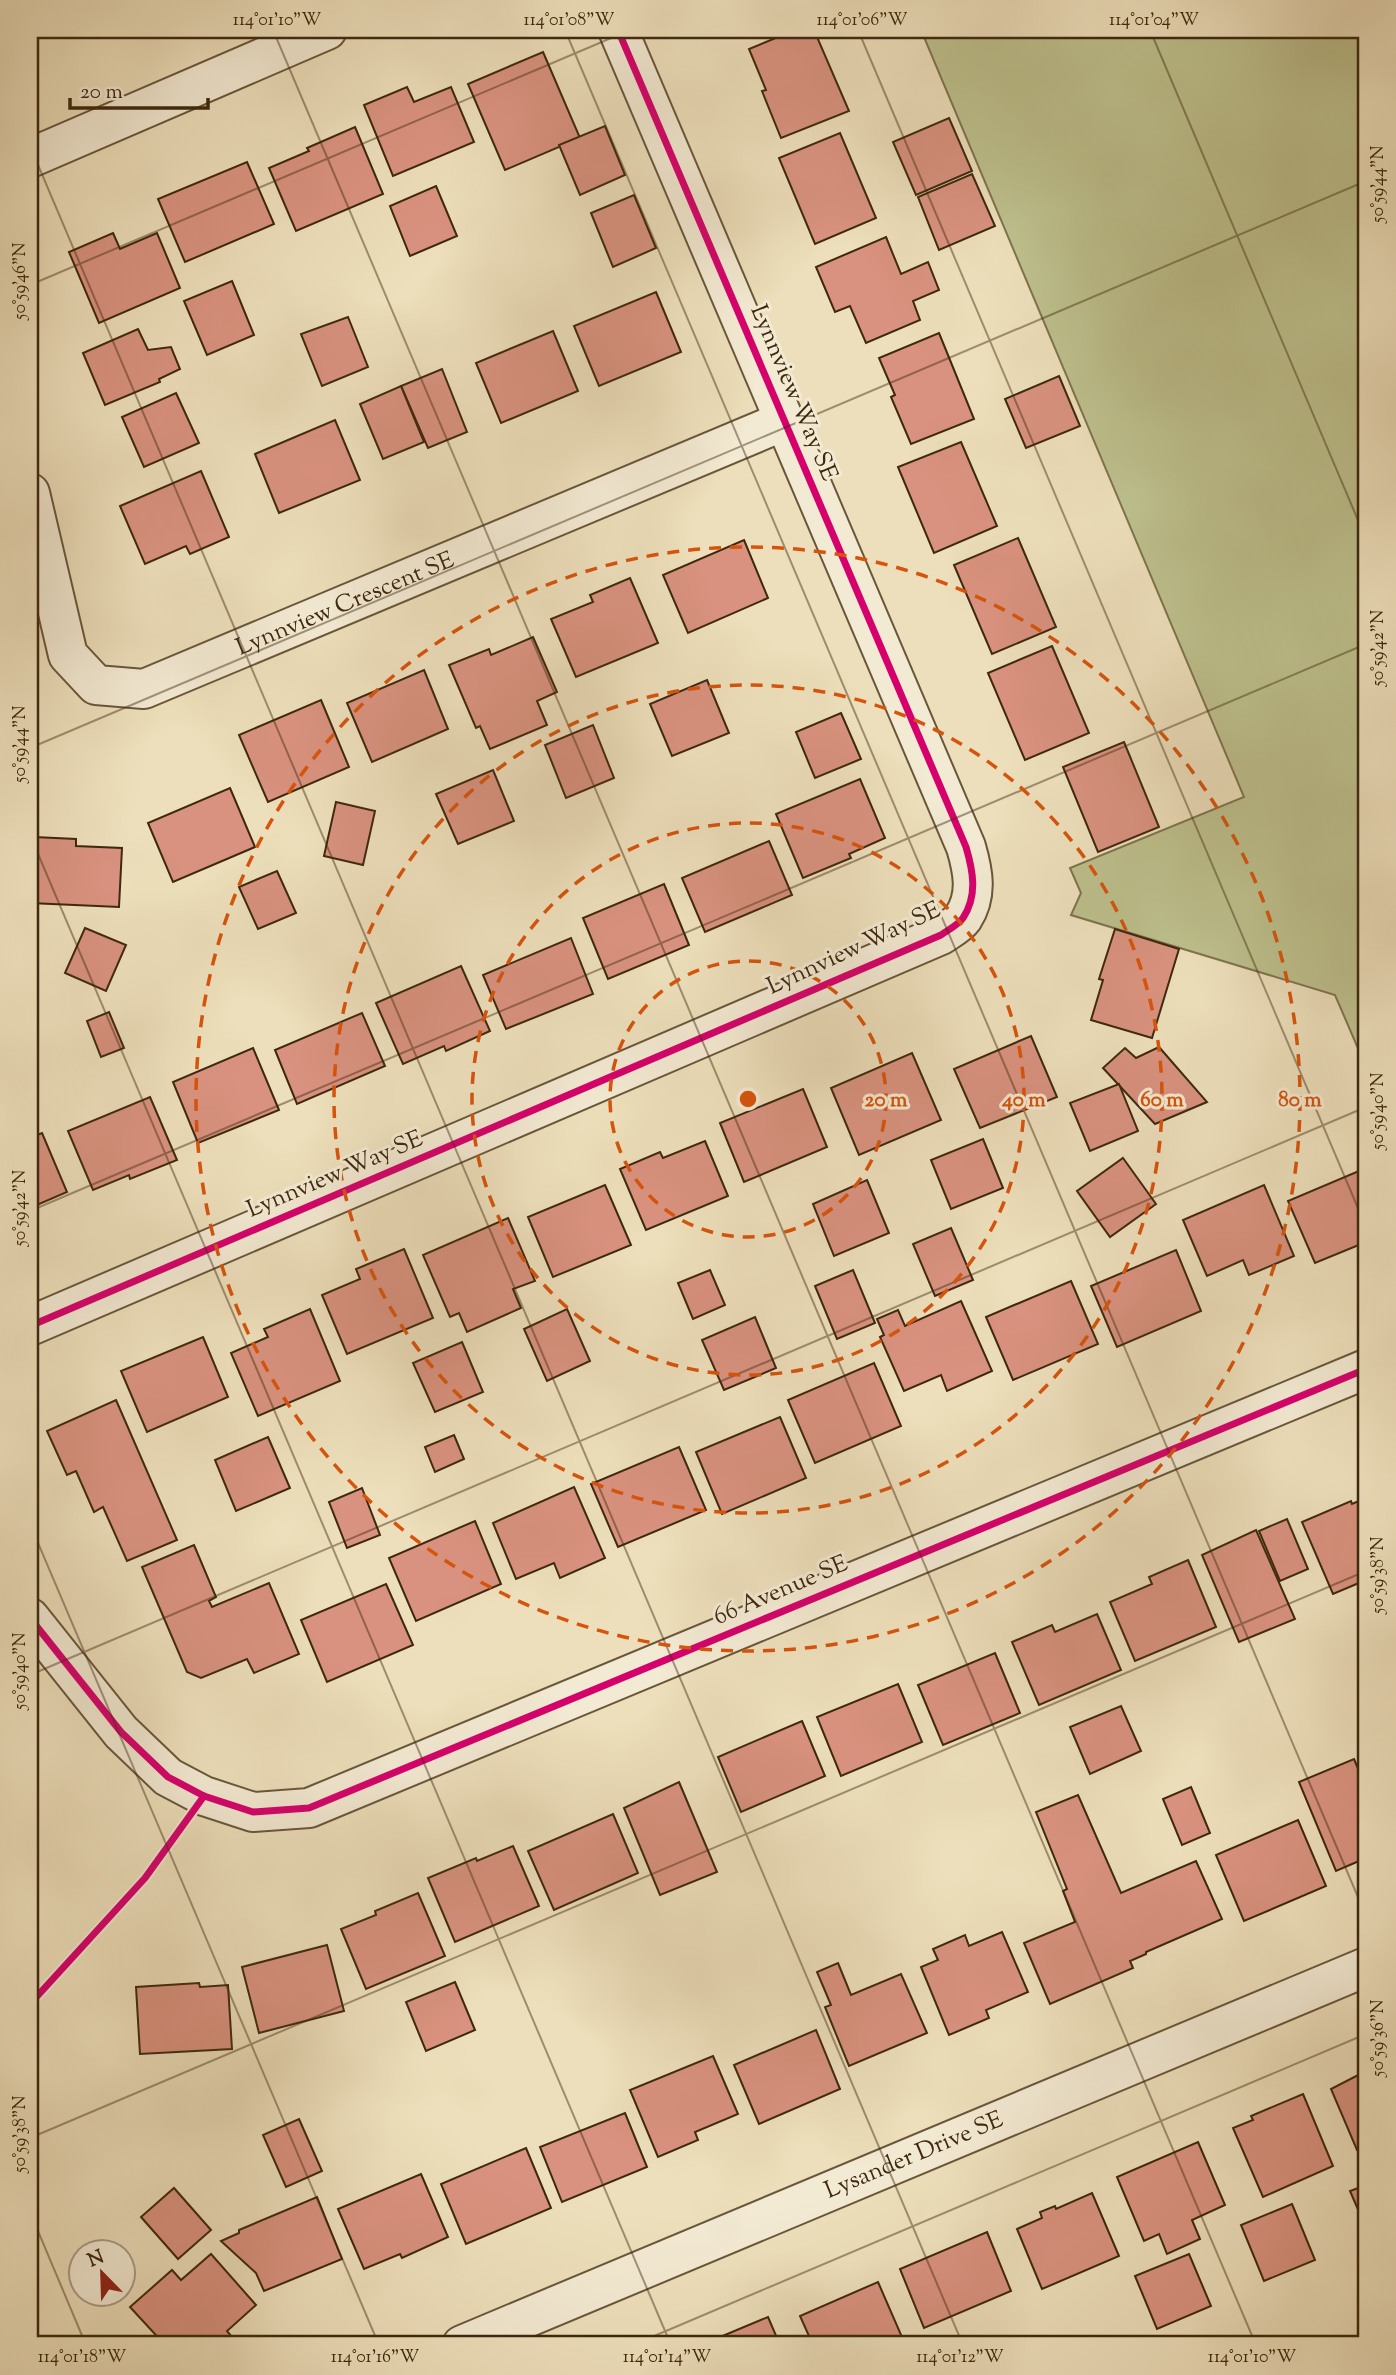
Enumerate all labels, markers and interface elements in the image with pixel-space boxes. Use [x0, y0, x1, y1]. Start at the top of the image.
text: 114°01'10"W [233, 8, 321, 34]
text: 114°01'08"W [524, 8, 614, 34]
text: 114°01'06"W [817, 8, 907, 34]
text: 114°01'04"W [1109, 8, 1199, 34]
scale bar [70, 66, 208, 110]
text: 20 m [80, 78, 123, 108]
text: 50°59'44"N [1366, 145, 1392, 224]
text: 50°59'46"N [8, 242, 34, 321]
street label: Lynnview Way SE [741, 300, 846, 487]
street label: Lynnview Crescent SE [231, 544, 460, 665]
text: 50°59'42"N [1366, 610, 1392, 687]
text: 50°59'44"N [8, 705, 34, 784]
street label: Lynnview Way SE [761, 894, 947, 1004]
text: 50°59'40"N [1366, 1072, 1392, 1151]
text: 20 m [865, 1086, 908, 1116]
text: 40 m [1001, 1086, 1046, 1116]
text: 60 m [1140, 1086, 1184, 1116]
text: 80 m [1278, 1086, 1322, 1116]
centre of rings [736, 1087, 760, 1111]
street label: Lynnview Way SE [242, 1122, 429, 1227]
text: 50°59'42"N [8, 1170, 34, 1247]
text: 50°59'38"N [1366, 1536, 1392, 1615]
street label: 66 Avenue SE [709, 1547, 854, 1635]
text: 50°59'40"N [8, 1632, 34, 1711]
text: 50°59'36"N [1366, 1999, 1392, 2078]
text: 50°59'38"N [8, 2095, 34, 2174]
street label: Lysander Drive SE [820, 2103, 1009, 2208]
north arrow [66, 2238, 136, 2308]
text: N [84, 2244, 109, 2275]
text: 114°01'18"W [38, 2345, 126, 2371]
text: 114°01'16"W [331, 2345, 419, 2371]
text: 114°01'14"W [623, 2345, 711, 2371]
text: 114°01'12"W [916, 2345, 1004, 2371]
text: 114°01'10"W [1208, 2345, 1296, 2371]

